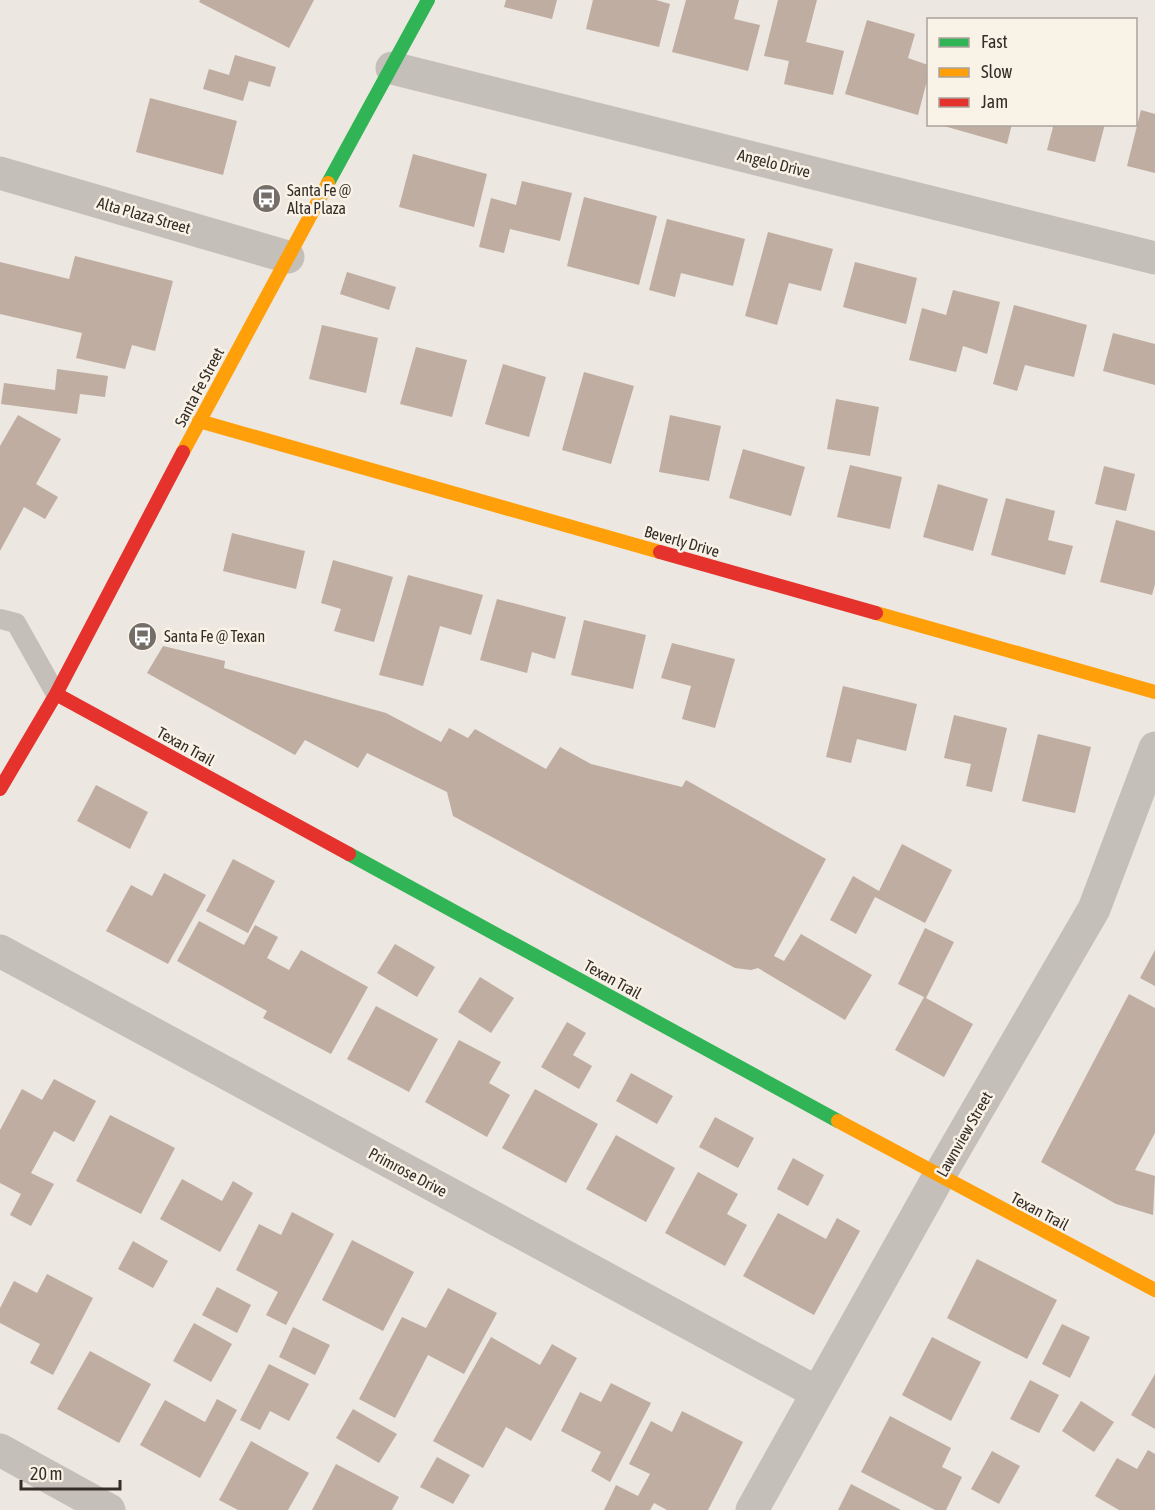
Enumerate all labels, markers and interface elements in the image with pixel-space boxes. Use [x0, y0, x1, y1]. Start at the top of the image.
legend [927, 18, 1137, 126]
text: Fast [981, 31, 1008, 52]
text: Slow [981, 61, 1012, 82]
text: Jam [981, 91, 1008, 112]
street label: Angelo Drive [736, 145, 812, 182]
place label: Santa Fe @ Alta Plaza [287, 181, 351, 217]
bus stop icon: Santa Fe @ Alta Plaza [250, 183, 282, 215]
street label: Alta Plaza Street [95, 193, 193, 237]
street label: Santa Fe Street [171, 344, 228, 430]
street label: Beverly Drive [642, 522, 722, 561]
bus stop icon: Santa Fe @ Texan [127, 620, 159, 652]
place label: Santa Fe @ Texan [164, 627, 265, 645]
street label: Texan Trail [154, 723, 219, 769]
street label: Texan Trail [581, 956, 646, 1002]
street label: Lawnview Street [932, 1088, 996, 1180]
street label: Primrose Drive [366, 1144, 450, 1200]
street label: Texan Trail [1008, 1188, 1073, 1234]
scale bar [21, 1453, 120, 1491]
text: 20 m [30, 1463, 62, 1484]

